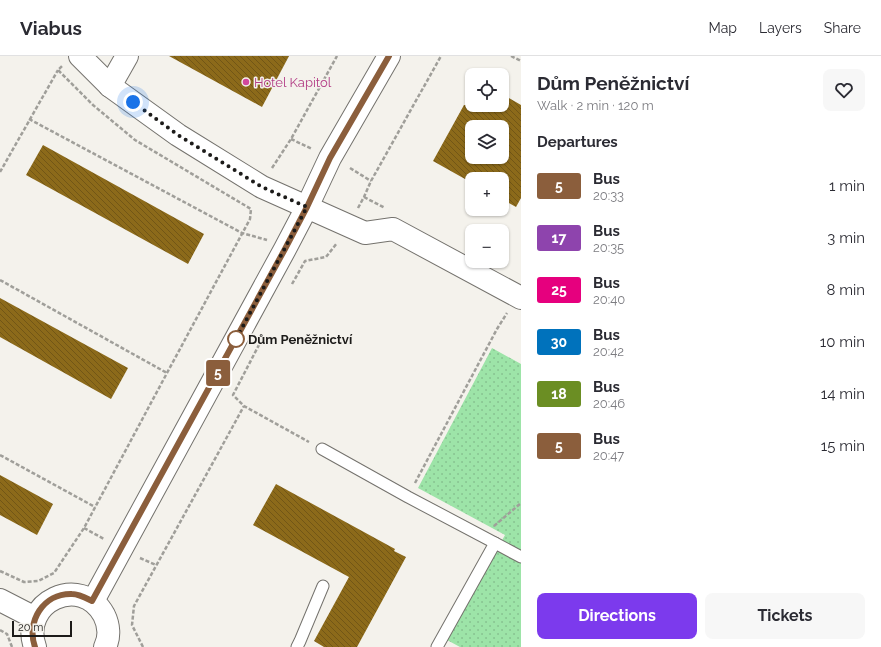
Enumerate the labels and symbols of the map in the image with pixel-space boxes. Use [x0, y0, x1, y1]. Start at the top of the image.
place label: Hotel Kapitol [254, 75, 332, 90]
marker: Hotel Kapitol [241, 77, 251, 87]
your location [123, 92, 143, 112]
marker: Dům Peněžnictví [227, 330, 245, 348]
place label: Dům Peněžnictví [248, 332, 353, 347]
line badge: 5 [205, 360, 231, 386]
scale bar [12, 619, 72, 638]

